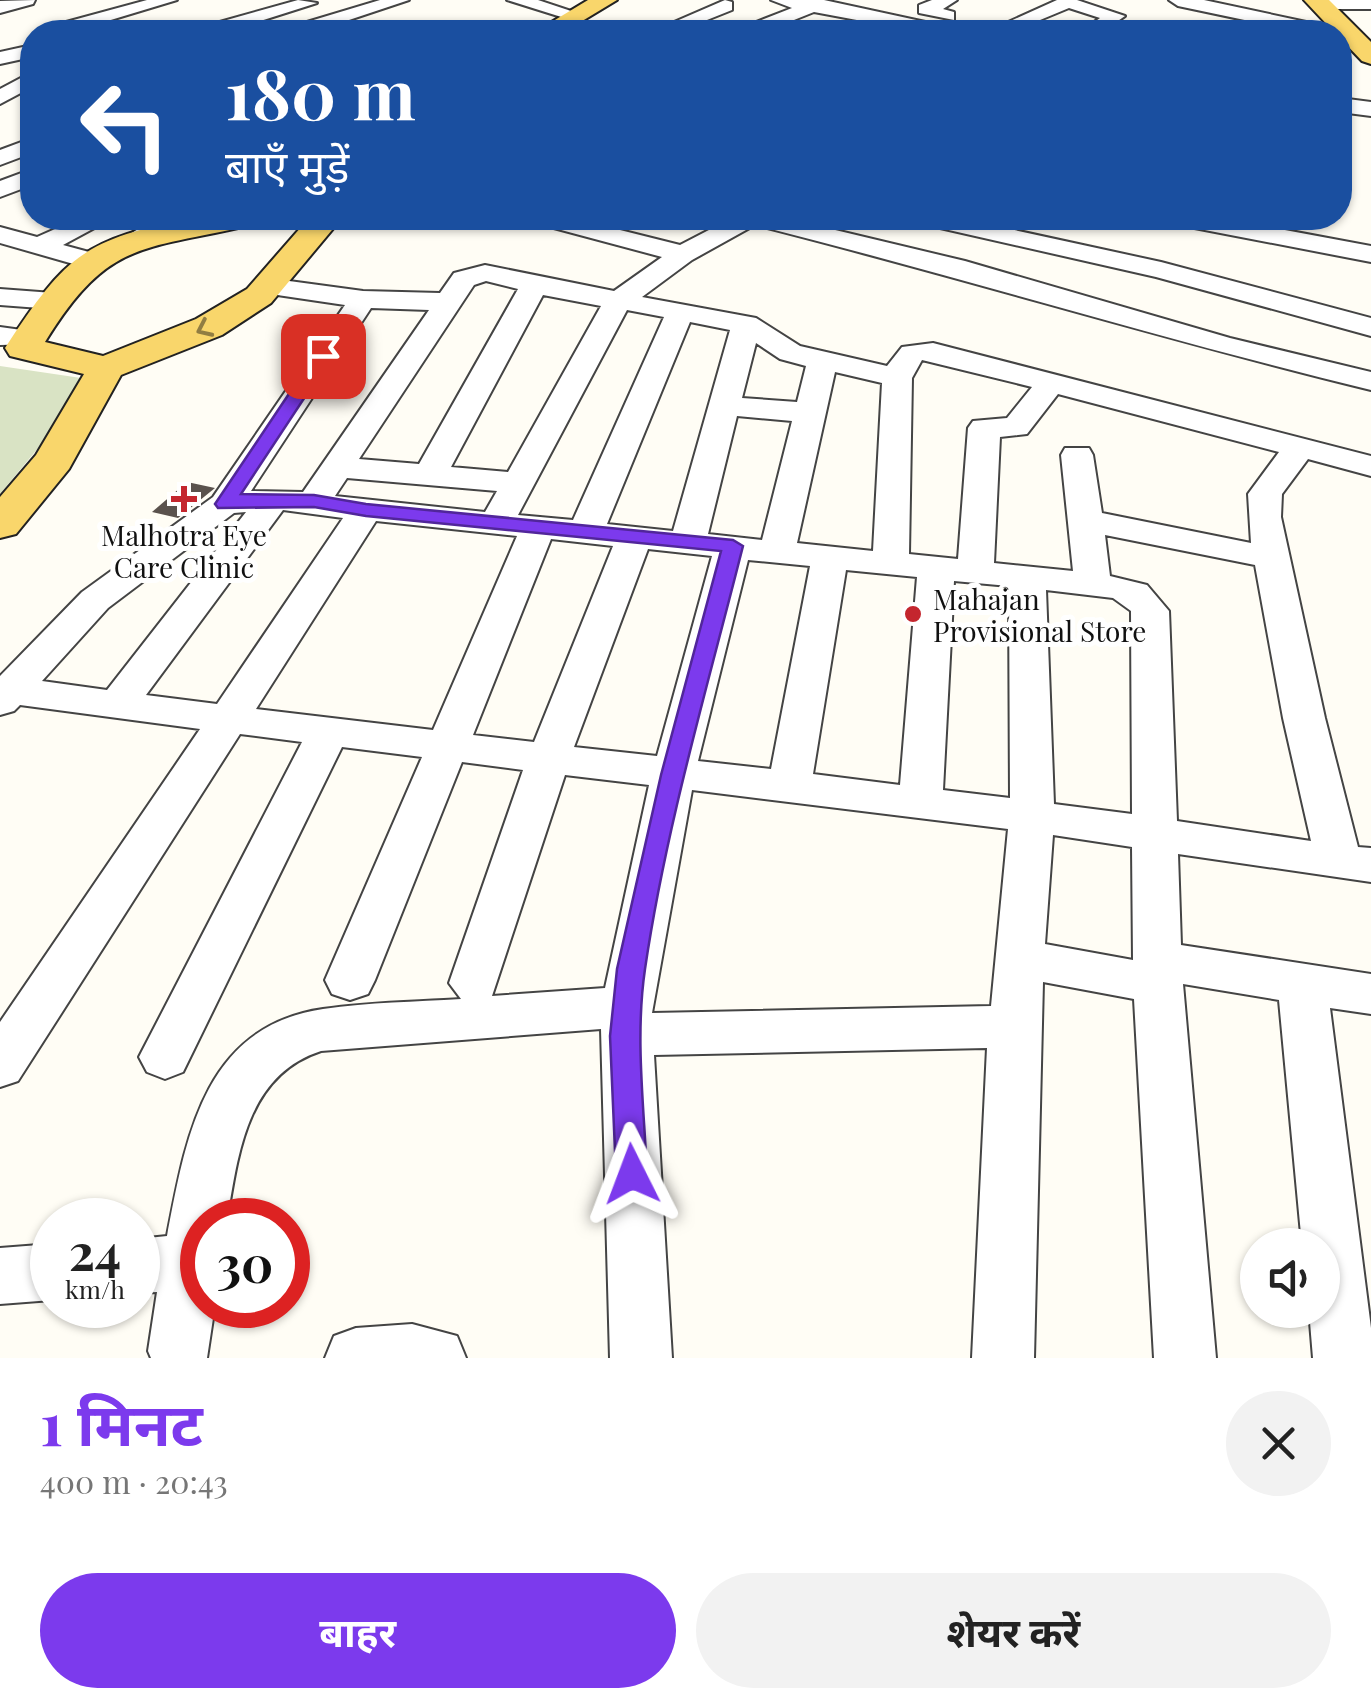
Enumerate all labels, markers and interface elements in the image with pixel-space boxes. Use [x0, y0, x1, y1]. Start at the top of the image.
text: 180 m [225, 44, 416, 138]
icon: left [60, 60, 190, 190]
text: बाएँ मुड़ें [225, 134, 349, 194]
pin [281, 314, 366, 399]
one-way arrow [197, 316, 215, 336]
icon: arrive [296, 329, 351, 384]
marker: Malhotra Eye Care Clinic [171, 486, 197, 512]
place label: Malhotra Eye Care Clinic [101, 516, 267, 585]
place label: Mahajan Provisional Store [933, 580, 1146, 649]
marker: Mahajan Provisional Store [902, 603, 924, 625]
position arrow [580, 1122, 684, 1226]
speed limit sign: 30 [180, 1198, 310, 1328]
text: 24 [69, 1217, 121, 1284]
map controls [1240, 1228, 1340, 1328]
button: sound [1240, 1228, 1340, 1328]
text: km/h [65, 1272, 125, 1305]
text: 1 मिनट [40, 1381, 203, 1461]
button: close [1226, 1391, 1331, 1496]
text: 400 m · 20:43 [40, 1459, 228, 1502]
button: बाहर [40, 1573, 676, 1688]
button: शेयर करें [696, 1573, 1331, 1688]

